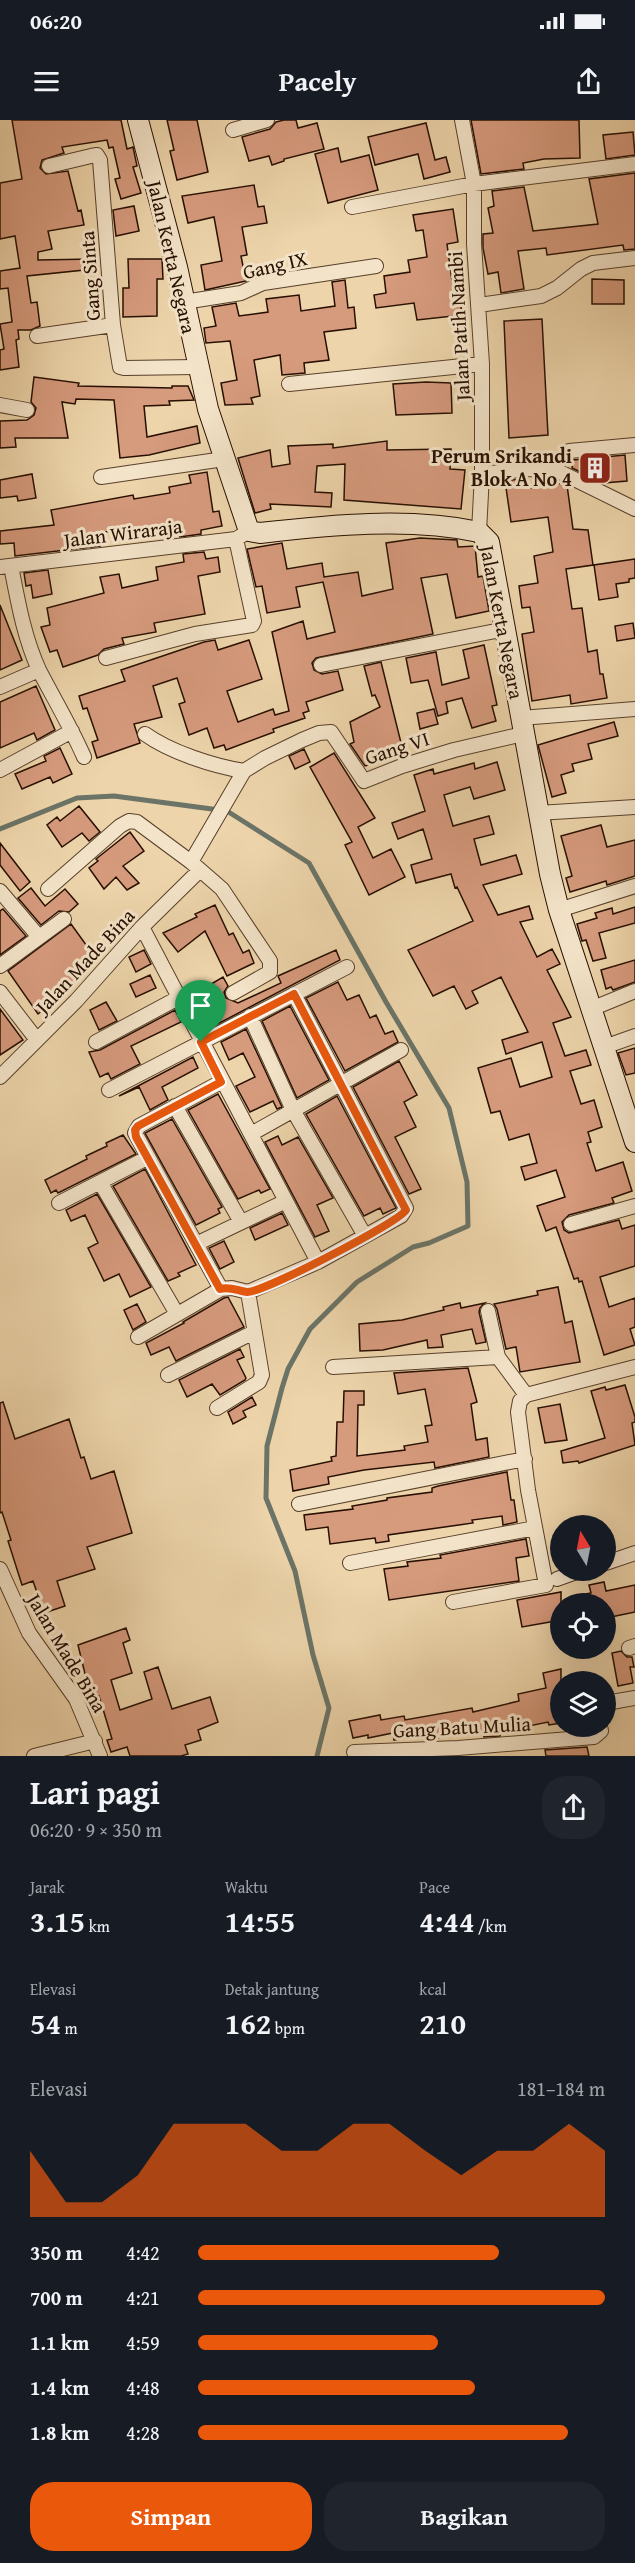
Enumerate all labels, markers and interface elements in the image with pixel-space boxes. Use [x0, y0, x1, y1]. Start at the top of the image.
text: 06:20 [30, 5, 82, 37]
text: Pacely [279, 61, 356, 101]
icon: menu [30, 65, 63, 98]
icon: share [572, 65, 605, 98]
street label: Jalan Kerta Negara [140, 175, 204, 337]
street label: Gang Sinta [72, 230, 107, 322]
street label: Gang IX [240, 243, 311, 286]
street label: Jalan Patih Nambi [440, 250, 477, 405]
place label: Perum Srikandi Blok A No 4 [431, 441, 572, 493]
building icon: Perum Srikandi Blok A No 4 [577, 450, 613, 486]
street label: Jalan Wiraraja [59, 511, 184, 555]
street label: Jalan Kerta Negara [473, 540, 532, 702]
street label: Gang VI [361, 724, 433, 772]
street label: Jalan Made Bina [26, 901, 141, 1022]
pin [175, 980, 226, 1042]
icon: arrive [184, 989, 217, 1022]
north arrow [550, 1515, 616, 1581]
map controls [550, 1515, 616, 1737]
street label: Jalan Made Bina [19, 1585, 115, 1718]
button: locate [550, 1593, 616, 1659]
button: layers [550, 1671, 616, 1737]
street label: Gang Batu Mulia [392, 1708, 532, 1745]
text: Lari pagi [30, 1768, 160, 1816]
button: share [542, 1776, 605, 1839]
text: 06:20 · 9 × 350 m [30, 1815, 162, 1844]
text: Jarak [30, 1875, 65, 1899]
text: Waktu [225, 1875, 268, 1899]
text: Pace [419, 1875, 450, 1899]
text: 3.15 [30, 1899, 85, 1943]
text: 14:55 [225, 1899, 295, 1943]
text: 4:44 [419, 1899, 474, 1943]
text: km [85, 1914, 110, 1938]
text: /km [474, 1914, 507, 1938]
text: Elevasi [30, 1977, 76, 2001]
text: Detak jantung [225, 1977, 319, 2001]
text: kcal [419, 1977, 447, 2001]
text: 54 [30, 2001, 61, 2045]
text: 162 [225, 2001, 271, 2045]
text: 210 [419, 2001, 466, 2045]
text: m [61, 2016, 78, 2040]
text: bpm [271, 2016, 305, 2040]
text: Elevasi [30, 2074, 88, 2103]
text: 181–184 m [517, 2074, 605, 2103]
text: 350 m [30, 2238, 83, 2267]
text: 4:42 [126, 2238, 160, 2267]
text: 700 m [30, 2283, 83, 2312]
text: 4:21 [126, 2283, 160, 2312]
text: 1.1 km [30, 2328, 89, 2357]
text: 4:59 [126, 2328, 160, 2357]
text: 1.4 km [30, 2373, 89, 2402]
text: 4:48 [126, 2373, 160, 2402]
text: 1.8 km [30, 2418, 89, 2447]
text: 4:28 [126, 2418, 160, 2447]
button: Simpan [30, 2482, 312, 2551]
button: Bagikan [324, 2482, 605, 2551]

